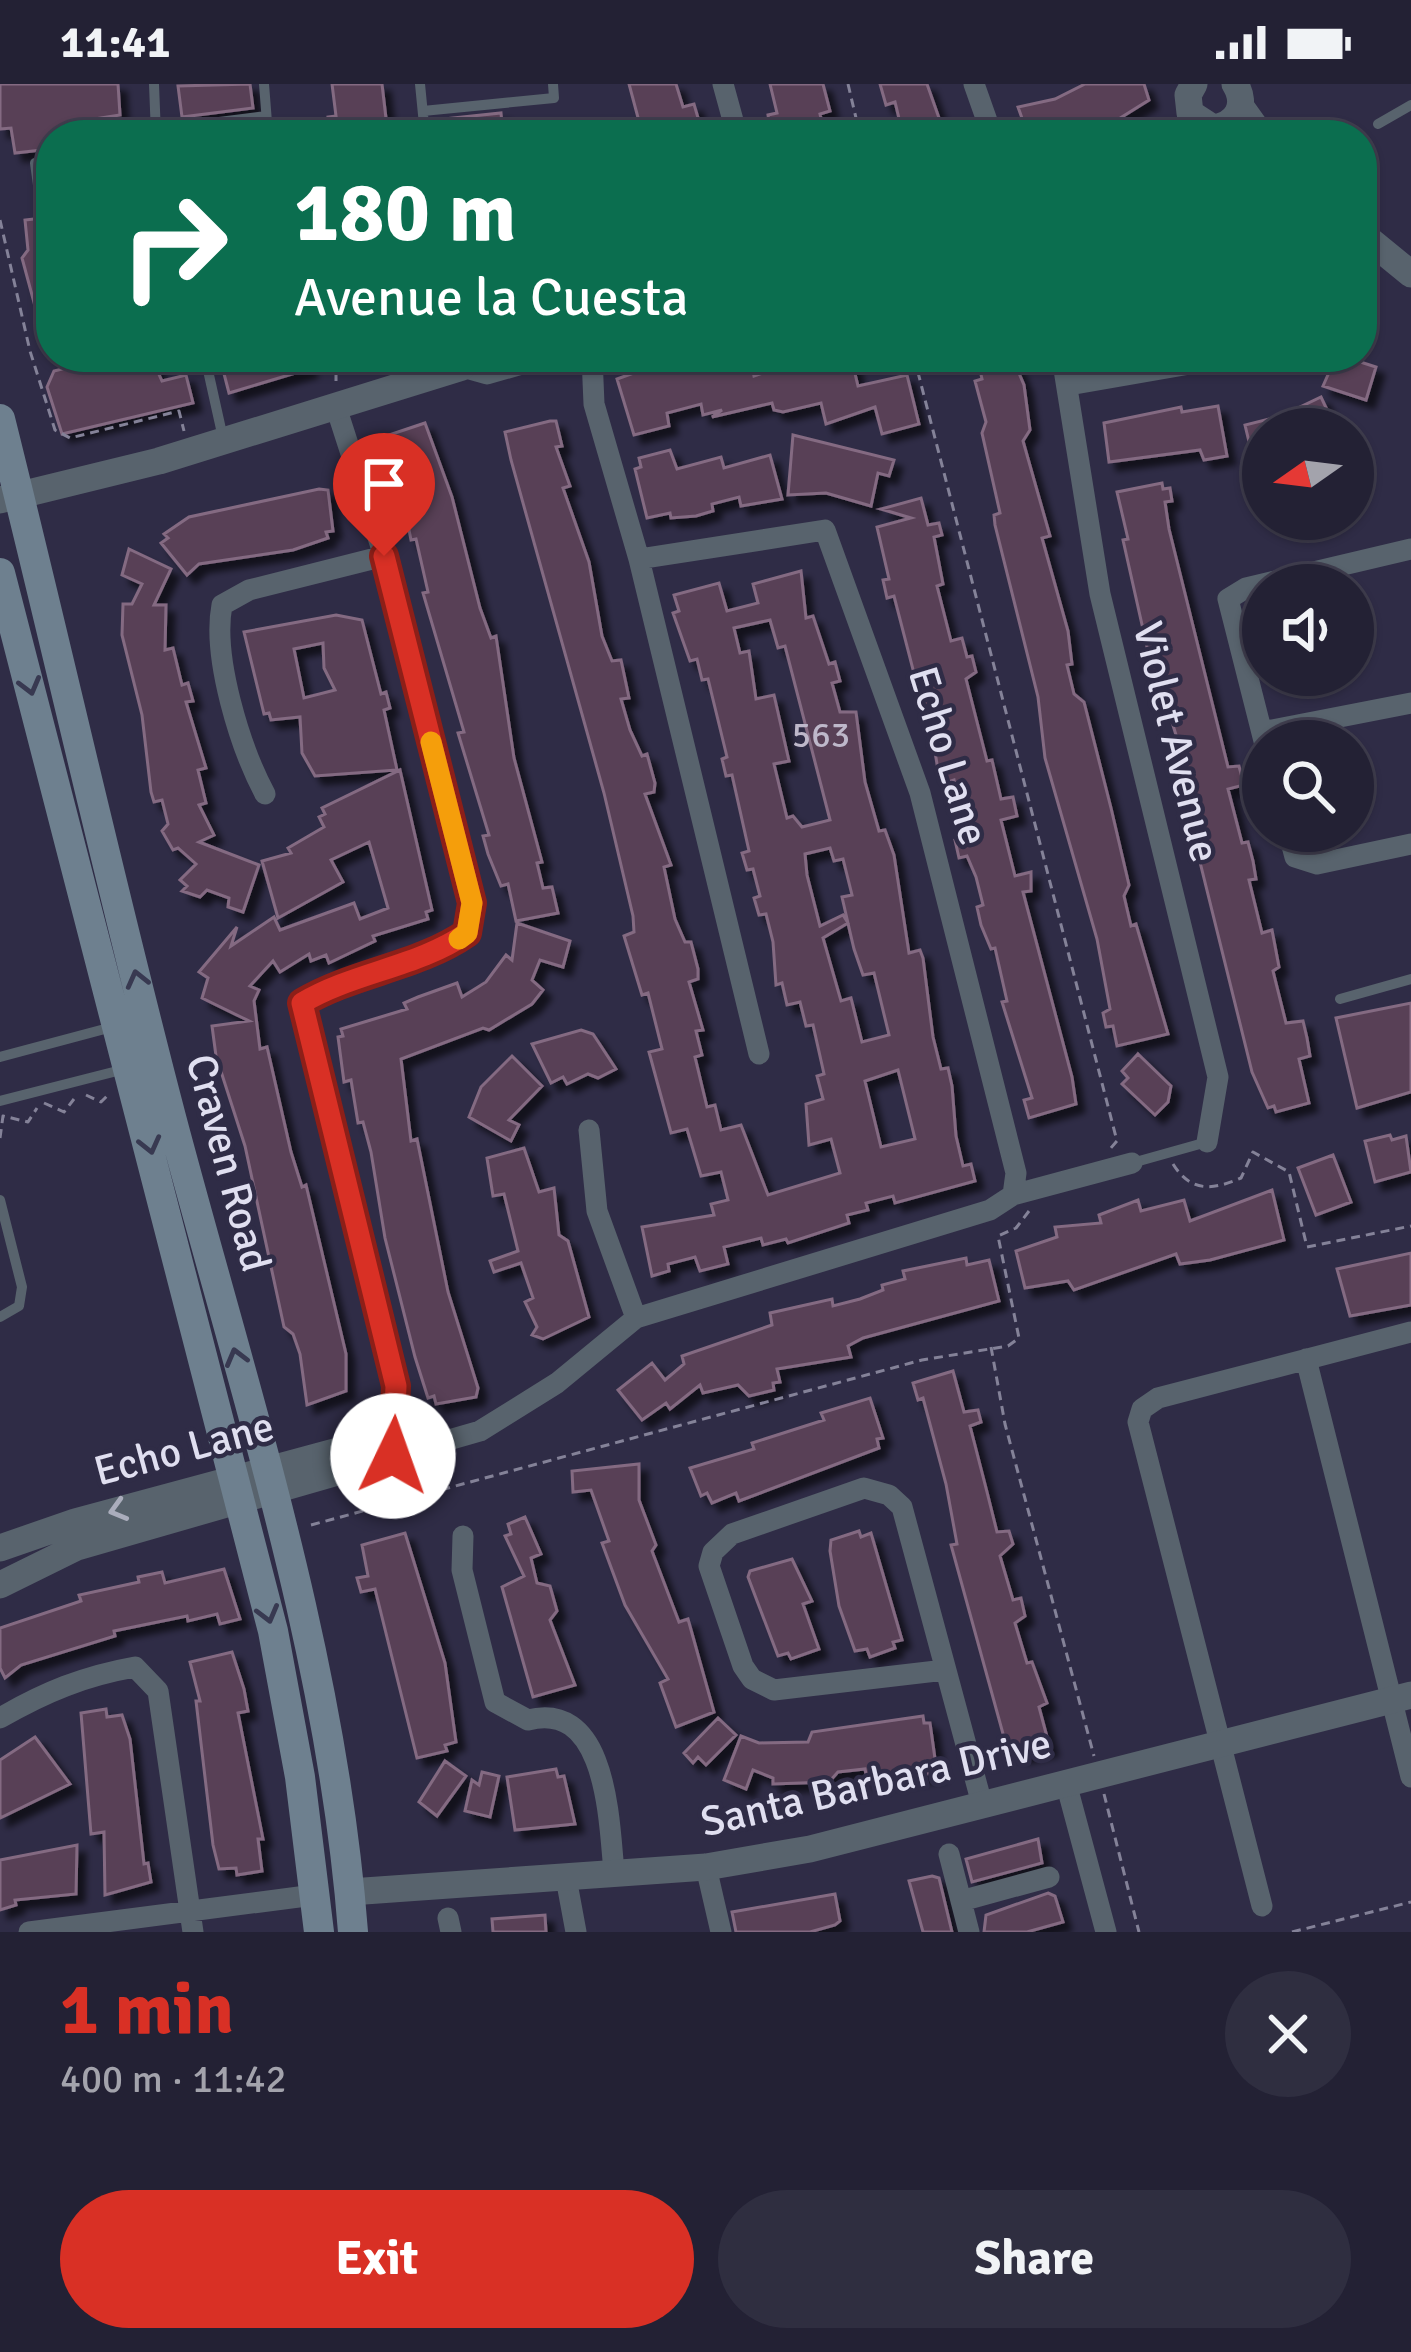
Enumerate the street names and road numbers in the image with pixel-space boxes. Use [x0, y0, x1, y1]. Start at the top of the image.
street label: Violet Avenue [1122, 617, 1230, 867]
street label: Echo Lane [897, 661, 999, 851]
street label: Craven Road [175, 1049, 281, 1277]
street label: Echo Lane [89, 1401, 279, 1497]
street label: Santa Barbara Drive [696, 1718, 1056, 1848]

